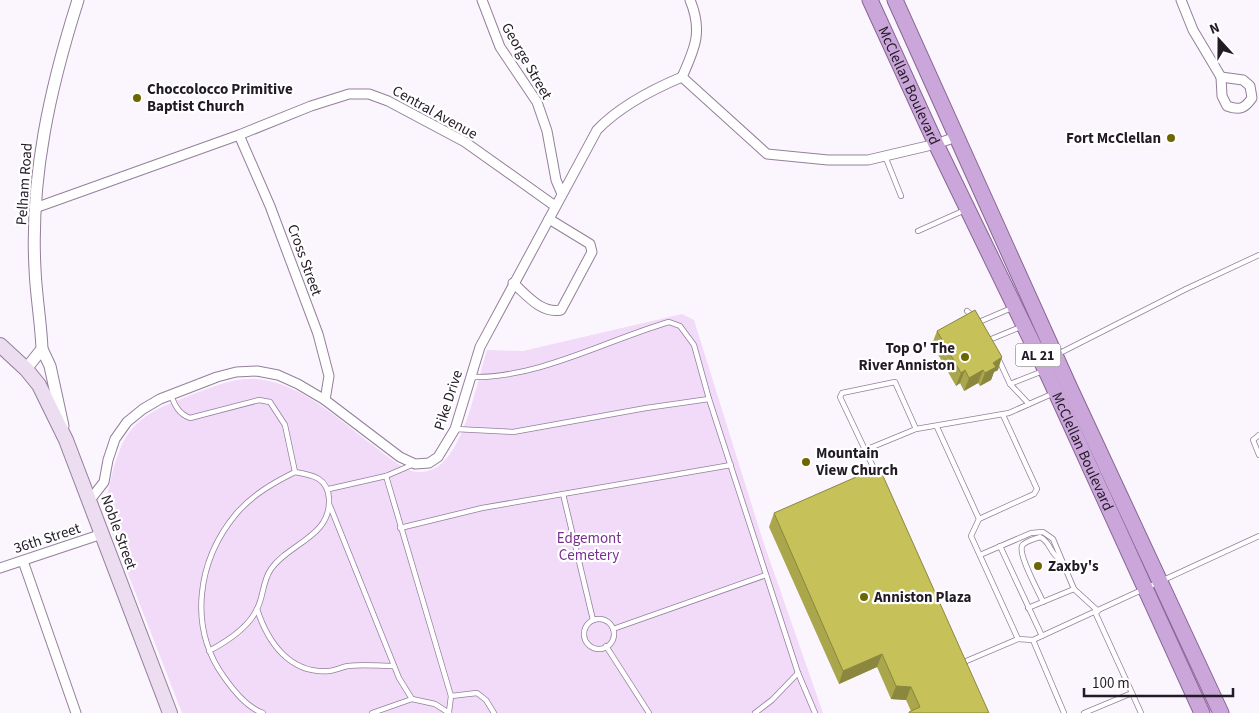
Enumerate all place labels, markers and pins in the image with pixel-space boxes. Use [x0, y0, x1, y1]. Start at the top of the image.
place label: Choccolocco Primitive Baptist Church [147, 79, 293, 117]
marker: Choccolocco Primitive Baptist Church [131, 92, 143, 104]
place label: Fort McClellan [1066, 128, 1161, 149]
marker: Fort McClellan [1165, 132, 1177, 144]
place label: Top O' The River Anniston [859, 338, 955, 376]
marker: Top O' The River Anniston [959, 351, 971, 363]
place label: Mountain View Church [815, 443, 898, 481]
marker: Mountain View Church [800, 456, 812, 468]
place label: Zaxby's [1048, 556, 1099, 577]
marker: Zaxby's [1032, 560, 1044, 572]
place label: Anniston Plaza [873, 587, 971, 608]
marker: Anniston Plaza [858, 591, 870, 603]

